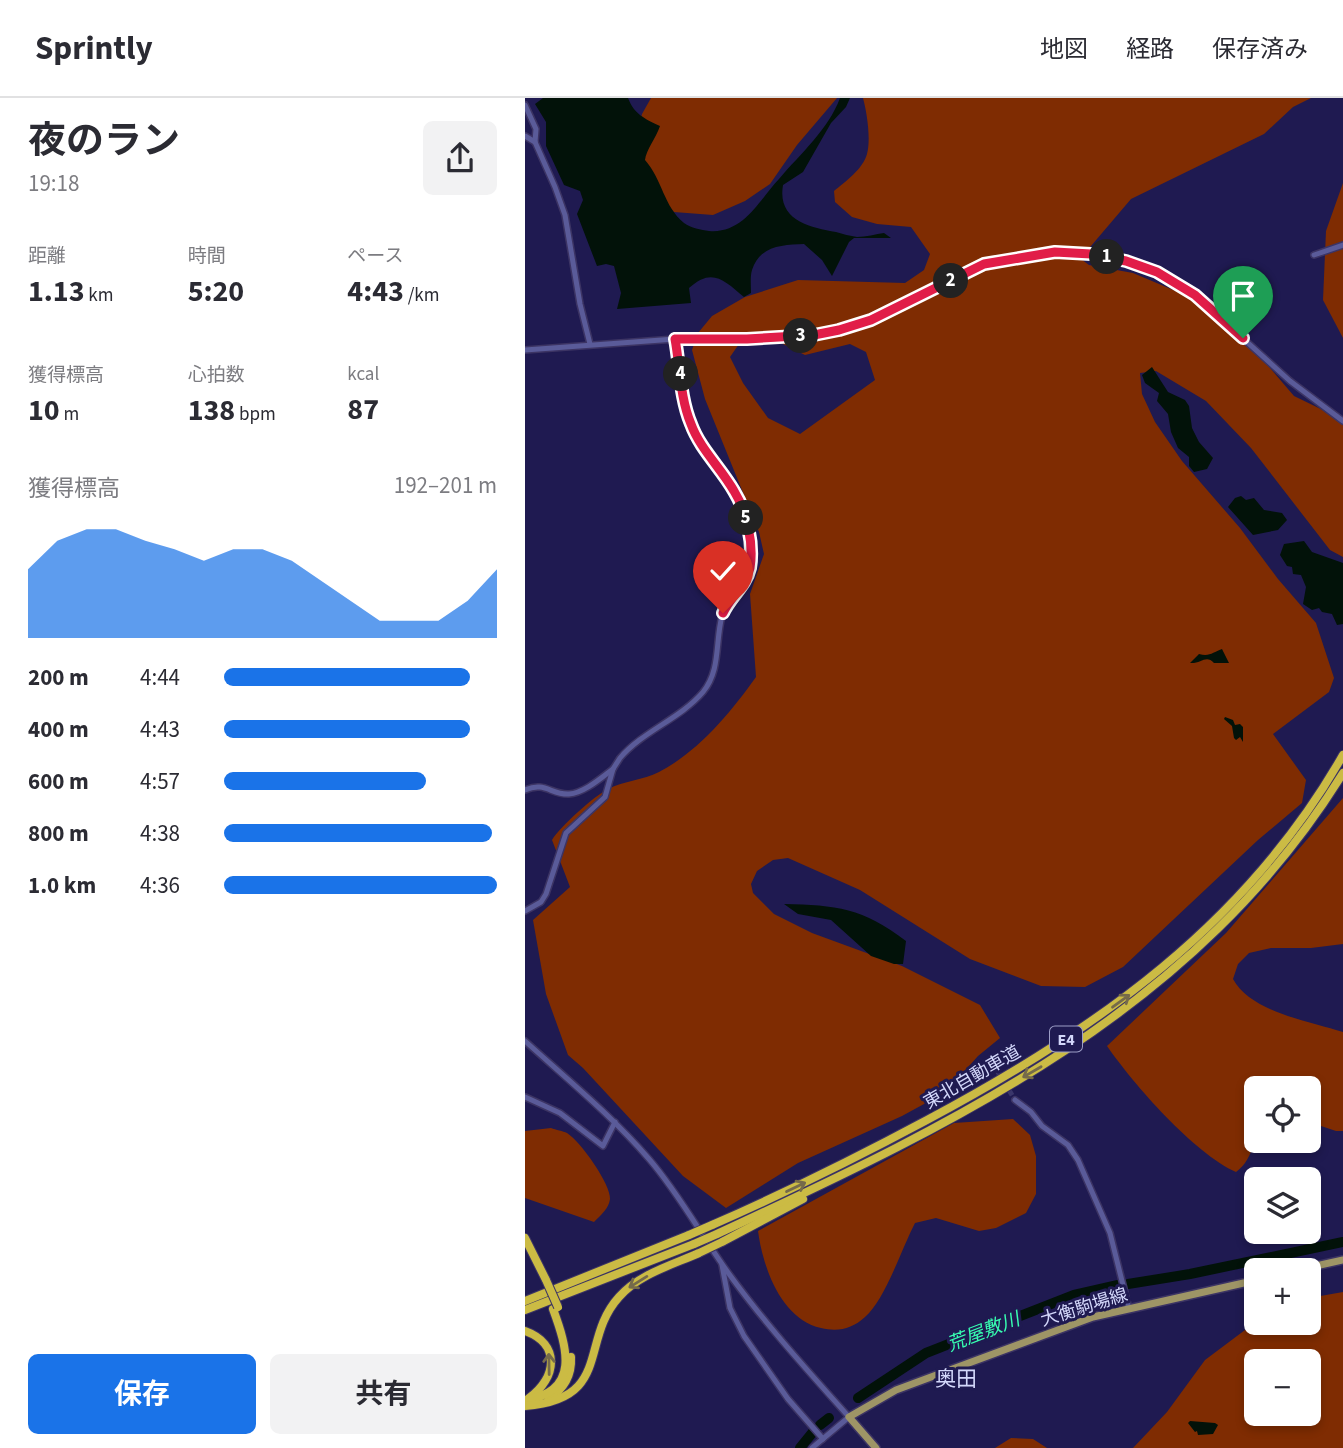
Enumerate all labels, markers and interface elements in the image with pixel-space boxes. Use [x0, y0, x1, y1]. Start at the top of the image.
text: Sprintly [35, 25, 153, 72]
text: 地図 [1040, 32, 1088, 67]
text: 経路 [1126, 32, 1174, 67]
text: 保存済み [1212, 32, 1308, 67]
text: 夜のラン [28, 114, 180, 168]
button: share [423, 121, 497, 195]
text: 19:18 [28, 167, 79, 200]
pin: 1 [1089, 240, 1125, 274]
text: 距離 [28, 243, 66, 270]
text: 時間 [188, 243, 226, 270]
text: ペース [347, 243, 403, 270]
text: 1 [1101, 243, 1112, 270]
pin: 2 [933, 264, 969, 298]
pin [1213, 266, 1273, 338]
text: 2 [945, 267, 956, 294]
text: 1.13 [28, 270, 85, 313]
text: 5:20 [188, 270, 244, 313]
text: 4:43 [347, 270, 404, 313]
icon: arrive [1224, 277, 1262, 315]
text: km [85, 282, 114, 309]
text: /km [404, 282, 439, 309]
pin: 3 [783, 318, 819, 354]
text: 3 [795, 322, 806, 349]
pin: 4 [663, 356, 699, 392]
text: 4 [675, 360, 686, 387]
text: kcal [347, 361, 379, 388]
text: 獲得標高 [28, 362, 104, 389]
text: 心拍数 [188, 362, 245, 389]
text: 87 [347, 388, 379, 431]
text: 10 [28, 389, 60, 432]
text: 138 [188, 389, 235, 432]
text: m [60, 401, 79, 428]
text: bpm [235, 401, 276, 428]
text: 192–201 m [394, 469, 497, 502]
text: 獲得標高 [28, 472, 120, 505]
pin: 5 [729, 500, 763, 536]
text: 5 [740, 504, 751, 531]
pin [693, 541, 753, 613]
icon: check [704, 552, 742, 590]
text: 200 m [28, 661, 89, 694]
text: 4:44 [140, 661, 180, 694]
text: 400 m [28, 713, 89, 746]
text: 4:43 [140, 713, 180, 746]
text: 600 m [28, 765, 89, 798]
text: 4:57 [140, 765, 180, 798]
text: 800 m [28, 817, 89, 850]
text: 4:38 [140, 817, 180, 850]
text: 1.0 km [28, 869, 96, 902]
text: 4:36 [140, 869, 180, 902]
one-way arrow [1111, 994, 1130, 1008]
road number: E4 [1050, 1026, 1082, 1051]
street label: 東北自動車道 [919, 1040, 1025, 1115]
one-way arrow [1023, 1065, 1043, 1079]
map controls [1244, 1076, 1321, 1426]
button: locate [1244, 1076, 1321, 1153]
button: layers [1244, 1167, 1321, 1244]
one-way arrow [785, 1179, 806, 1193]
button: + [1244, 1258, 1321, 1335]
one-way arrow [628, 1275, 648, 1289]
street label: 大衡駒場線 [1037, 1282, 1131, 1333]
water label: 荒屋敷川 [943, 1305, 1026, 1359]
button: − [1244, 1349, 1321, 1426]
one-way arrow [542, 1353, 556, 1376]
button: 保存 [28, 1354, 256, 1434]
button: 共有 [270, 1354, 497, 1434]
district label: 奥田 [935, 1364, 977, 1394]

